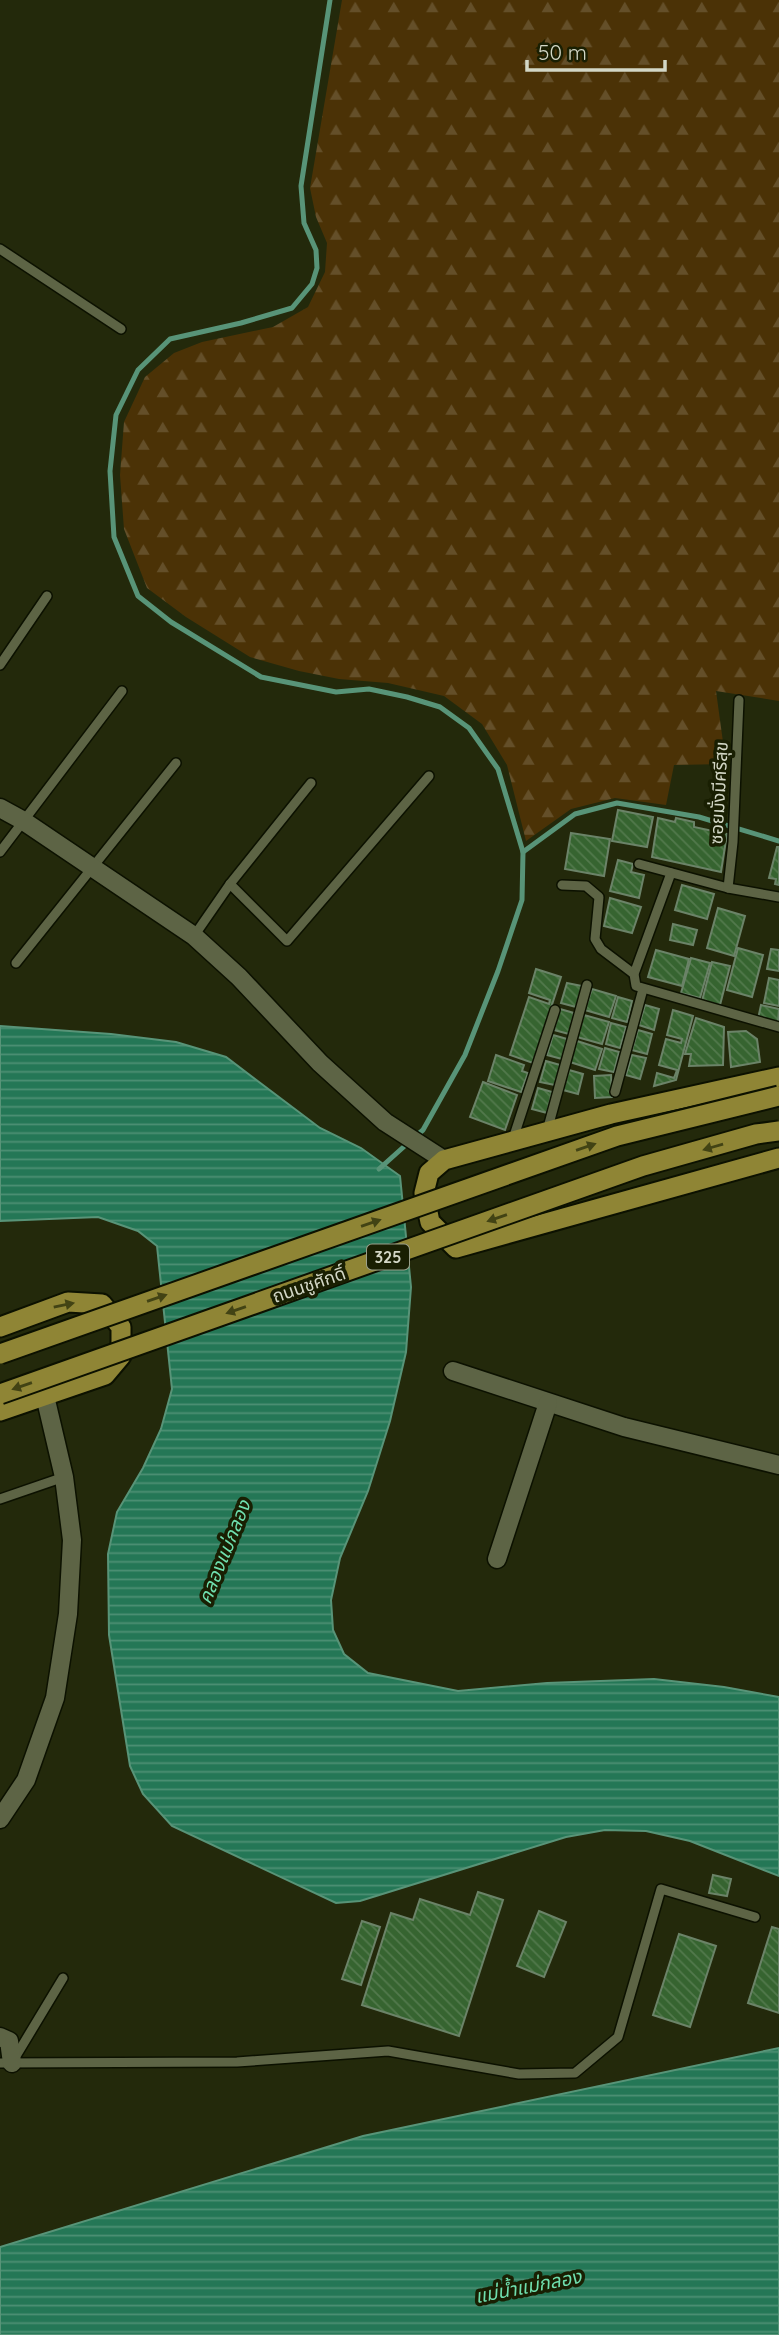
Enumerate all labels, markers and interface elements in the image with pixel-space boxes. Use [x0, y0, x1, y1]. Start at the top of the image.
scale bar [527, 28, 665, 72]
text: 50 m [538, 39, 587, 65]
street label: ซอยมั่งมีศรีสุข [704, 741, 733, 845]
one-way arrow [575, 1141, 596, 1152]
one-way arrow [702, 1142, 723, 1152]
one-way arrow [486, 1213, 507, 1224]
one-way arrow [361, 1217, 382, 1228]
road number: 325 [367, 1245, 409, 1270]
street label: ถนนชูศักดิ์ [269, 1261, 349, 1309]
one-way arrow [146, 1292, 167, 1303]
one-way arrow [54, 1300, 76, 1311]
one-way arrow [226, 1305, 247, 1316]
one-way arrow [11, 1381, 32, 1392]
water label: คลองแม่กลอง [192, 1496, 256, 1607]
water label: แม่น้ำแม่กลอง [473, 2263, 584, 2308]

